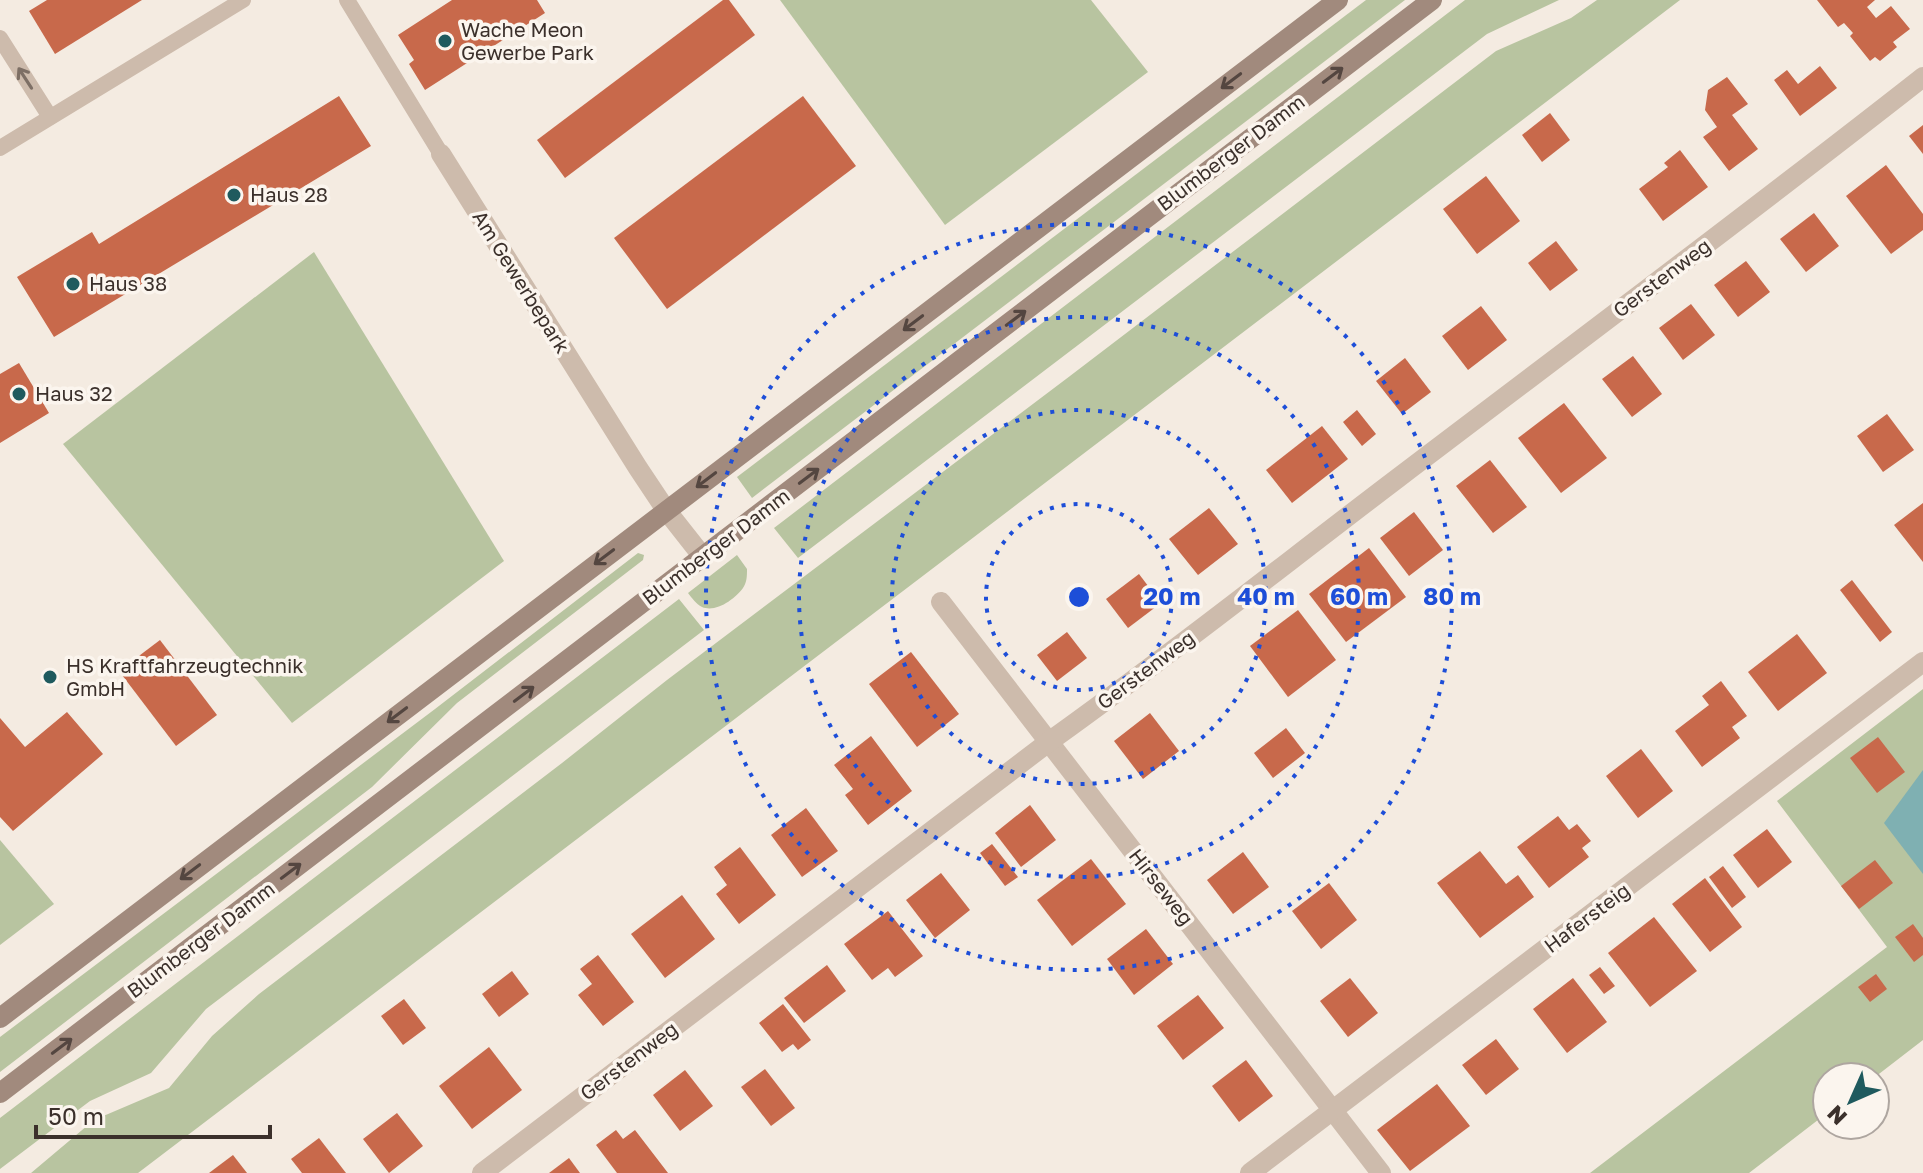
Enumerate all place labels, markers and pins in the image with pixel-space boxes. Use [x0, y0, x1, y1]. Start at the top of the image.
place label: Wache Meon Gewerbe Park [461, 17, 594, 64]
marker: Wache Meon Gewerbe Park [436, 32, 454, 50]
place label: Haus 28 [250, 182, 328, 206]
marker: Haus 28 [225, 186, 243, 204]
place label: Haus 38 [89, 271, 167, 295]
marker: Haus 38 [64, 275, 82, 293]
place label: Haus 32 [35, 381, 113, 405]
marker: Haus 32 [10, 385, 28, 403]
centre of rings [1065, 583, 1093, 611]
place label: HS Kraftfahrzeugtechnik GmbH [66, 653, 304, 700]
marker: HS Kraftfahrzeugtechnik GmbH [41, 668, 59, 686]

